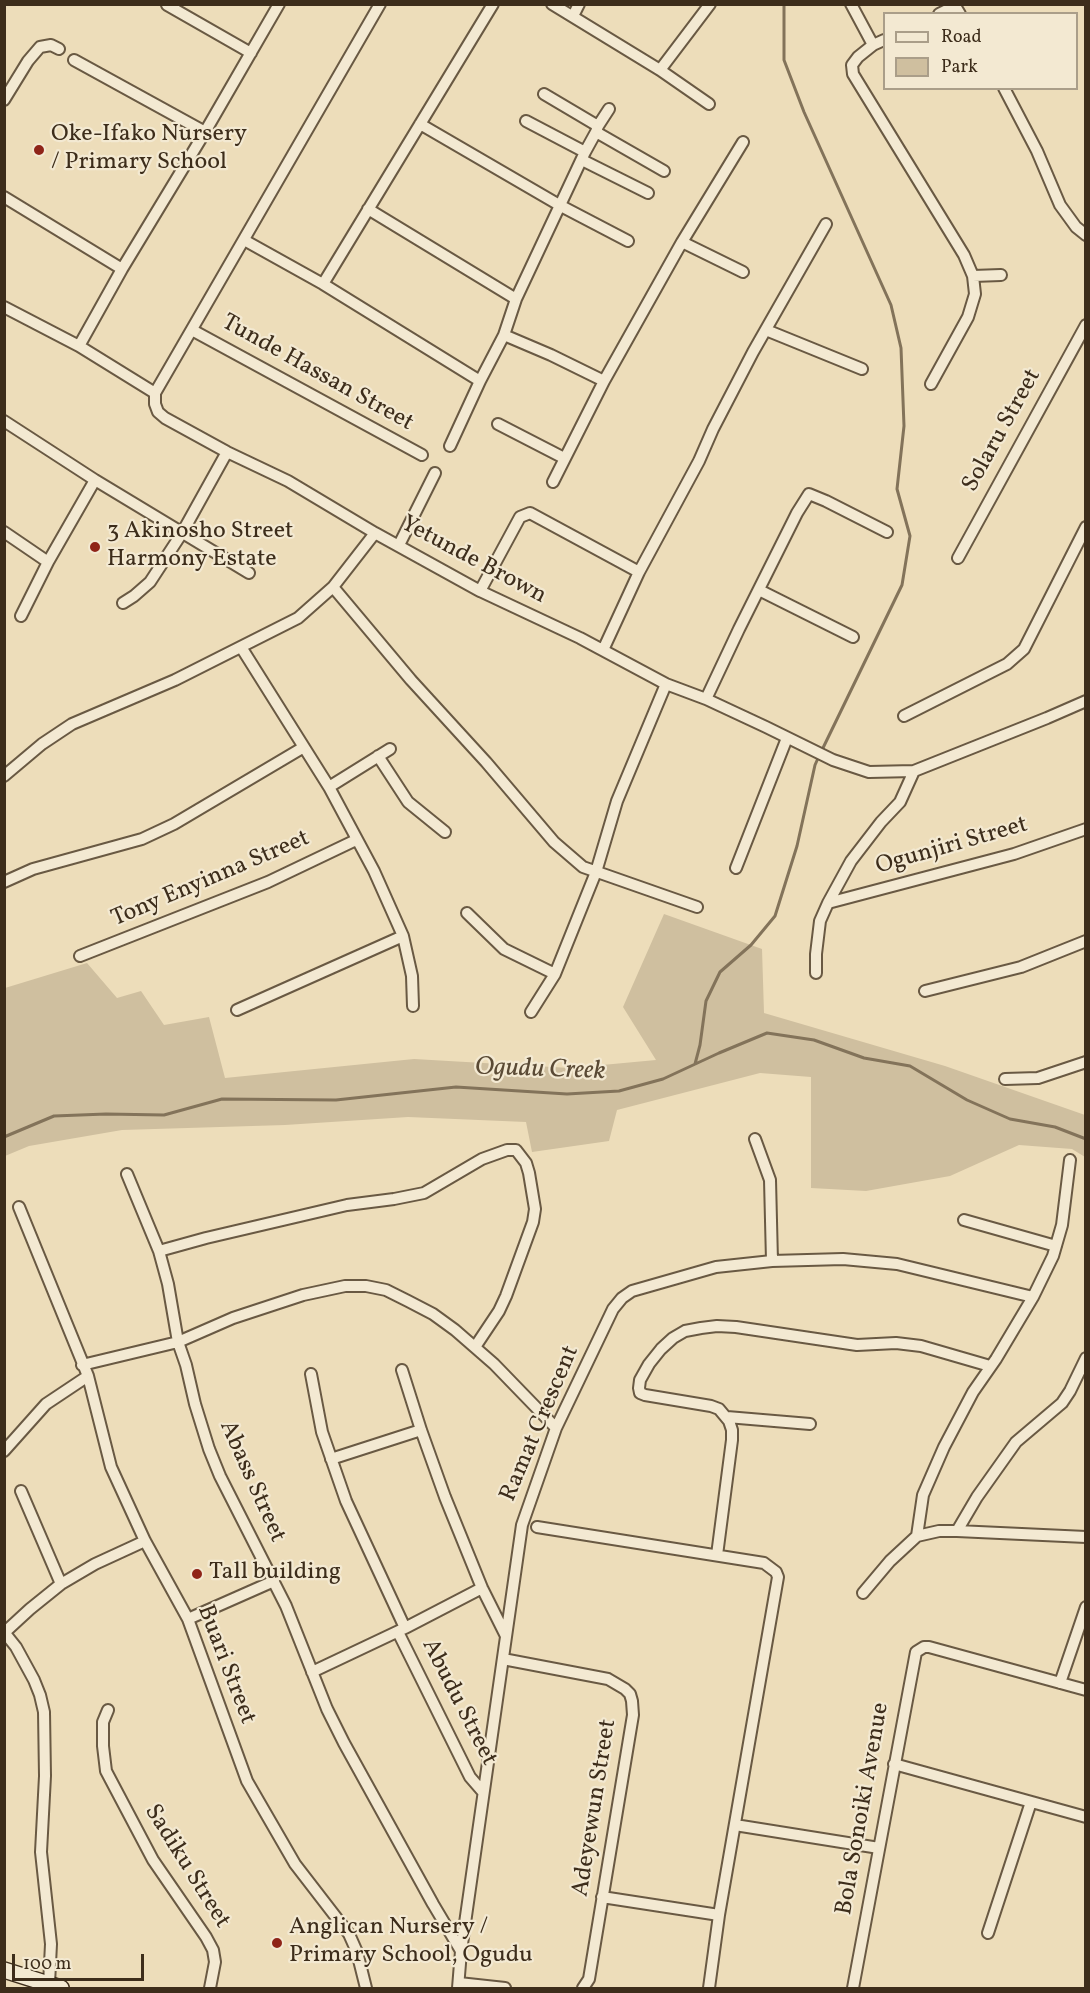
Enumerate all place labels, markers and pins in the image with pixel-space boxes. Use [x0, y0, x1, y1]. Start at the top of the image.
place label: Oke-Ifako Nursery / Primary School [51, 122, 247, 178]
marker: Oke-Ifako Nursery / Primary School [32, 143, 46, 157]
place label: 3 Akinosho Street Harmony Estate [107, 519, 293, 575]
marker: 3 Akinosho Street Harmony Estate [88, 540, 102, 554]
place label: Tall building [209, 1560, 341, 1588]
marker: Tall building [190, 1567, 204, 1581]
place label: Anglican Nursery / Primary School, Ogudu [289, 1915, 533, 1971]
marker: Anglican Nursery / Primary School, Ogudu [270, 1936, 284, 1950]

